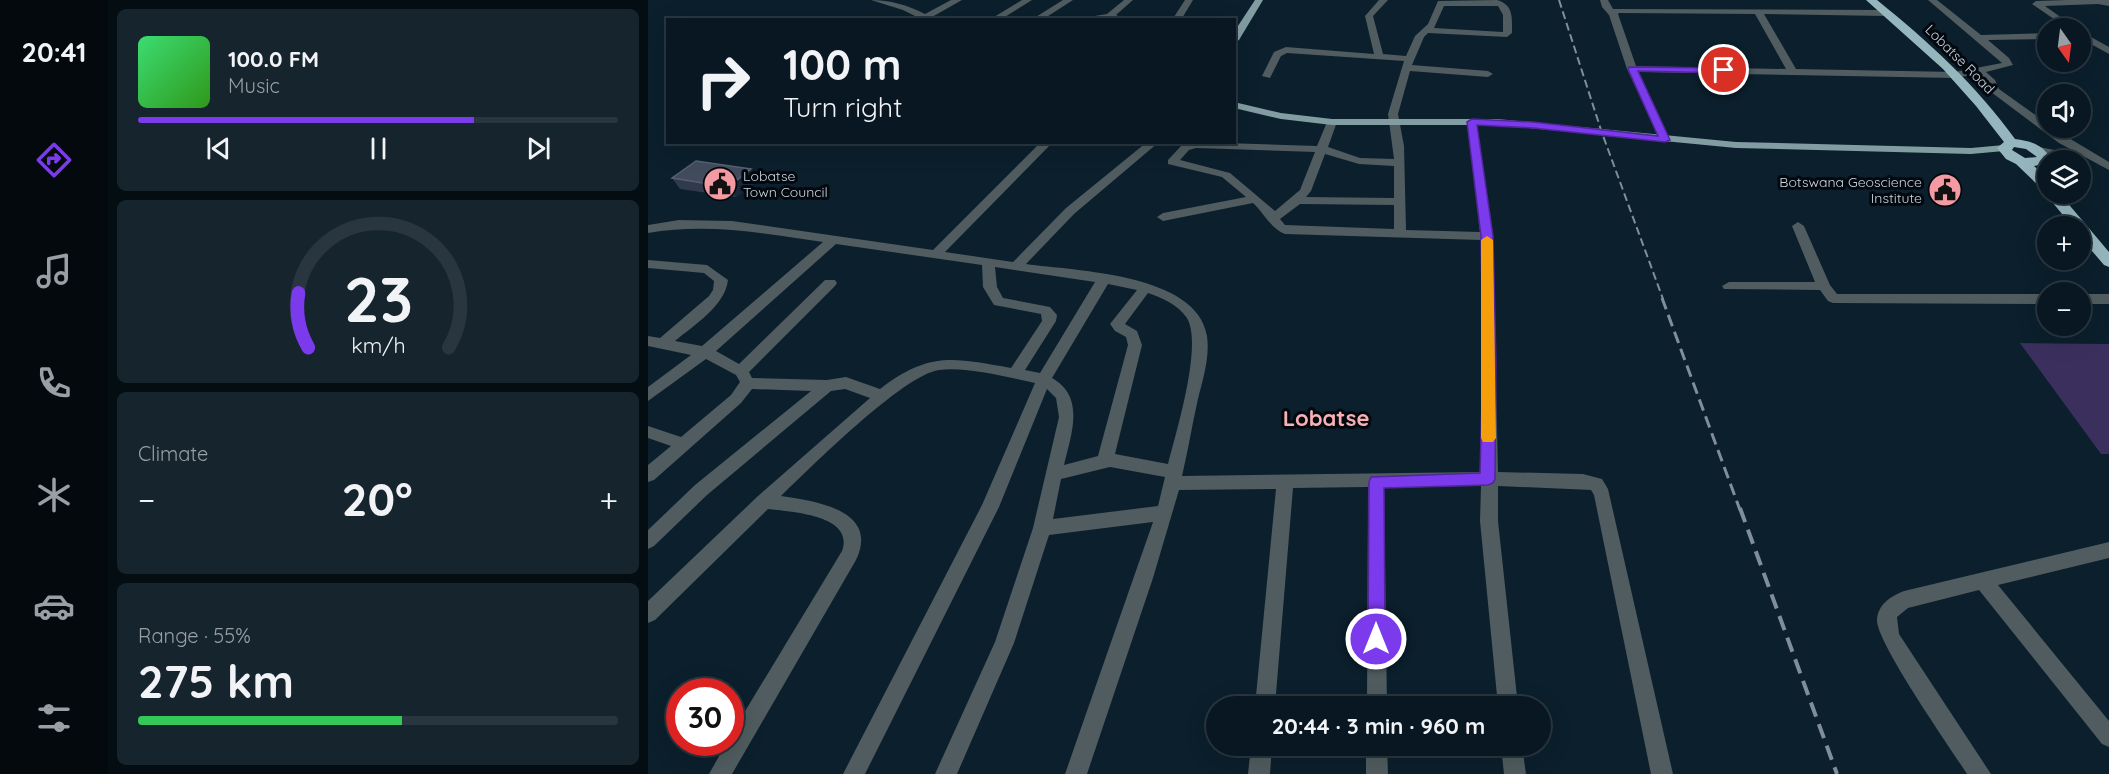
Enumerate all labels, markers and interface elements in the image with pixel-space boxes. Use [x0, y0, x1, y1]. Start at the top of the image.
north arrow [2037, 18, 2091, 72]
map controls [2037, 18, 2091, 336]
street label: Lobatse Road [1921, 20, 1999, 98]
text: 20:41 [22, 35, 86, 69]
text: 100 m [783, 38, 901, 91]
icon: right [684, 42, 762, 120]
pin [1698, 44, 1749, 95]
text: 100.0 FM [228, 45, 319, 73]
icon: arrive [1707, 53, 1740, 86]
text: Music [228, 73, 280, 98]
button: sound [2037, 84, 2091, 138]
text: Turn right [783, 90, 902, 124]
icon: previous [202, 132, 235, 165]
icon: pause [362, 132, 395, 165]
icon: next [522, 132, 555, 165]
icon: directions [33, 139, 75, 181]
button: layers [2037, 150, 2091, 204]
public building icon: Lobatse Town Council [702, 166, 738, 202]
place label: Lobatse Town Council [743, 167, 828, 201]
public building icon: Botswana Geoscience Institute [1927, 172, 1963, 208]
place label: Botswana Geoscience Institute [1779, 173, 1922, 207]
button: + [2037, 216, 2091, 270]
icon: music [33, 250, 75, 292]
text: 23 [343, 261, 413, 339]
button: − [2037, 282, 2091, 336]
text: km/h [351, 333, 405, 359]
icon: phone [33, 362, 75, 404]
district label: Lobatse [1283, 404, 1369, 432]
text: Climate [138, 441, 208, 466]
text: 20° [342, 471, 413, 527]
icon: climate [33, 474, 75, 516]
text: − [138, 479, 155, 520]
text: + [599, 479, 618, 520]
icon: car [33, 585, 75, 627]
position arrow [1344, 607, 1408, 671]
text: Range · 55% [138, 623, 251, 648]
text: 275 km [138, 653, 294, 709]
speed limit sign: 30 [666, 678, 744, 756]
icon: filters [33, 697, 75, 739]
text: 20:44 · 3 min · 960 m [1272, 712, 1485, 740]

